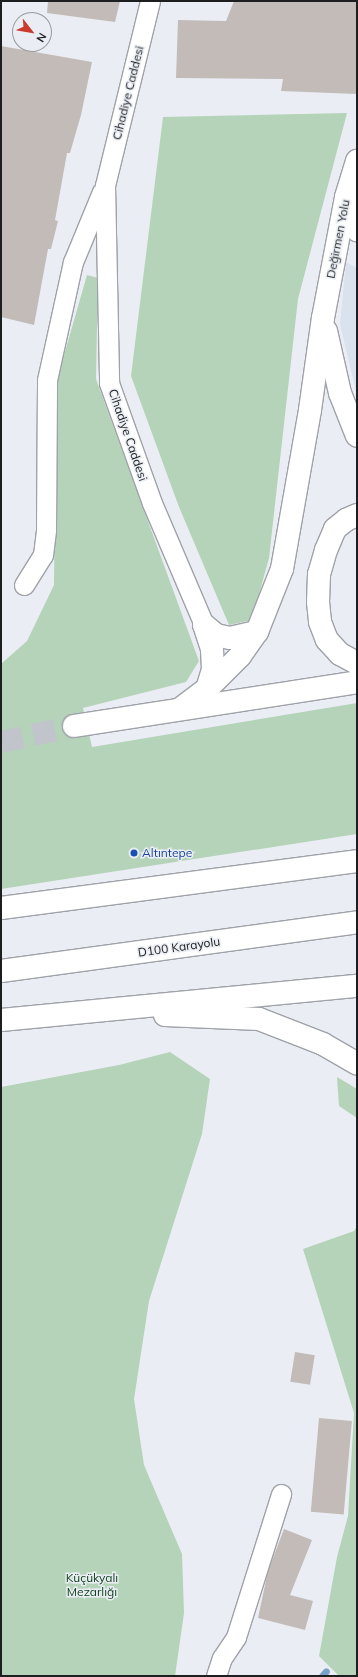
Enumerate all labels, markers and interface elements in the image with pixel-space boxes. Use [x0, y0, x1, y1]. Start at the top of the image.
north arrow [12, 12, 52, 52]
text: N [33, 30, 50, 45]
street label: Cihadiye Caddesi [109, 45, 147, 141]
street label: Değirmen Yolu [323, 198, 353, 280]
street label: Cihadiye Caddesi [106, 387, 150, 483]
place label: Altıntepe [142, 846, 192, 860]
marker: Altıntepe [129, 848, 139, 858]
street label: D100 Karayolu [137, 934, 221, 960]
park label: Küçükyalı Mezarlığı [66, 1571, 118, 1599]

